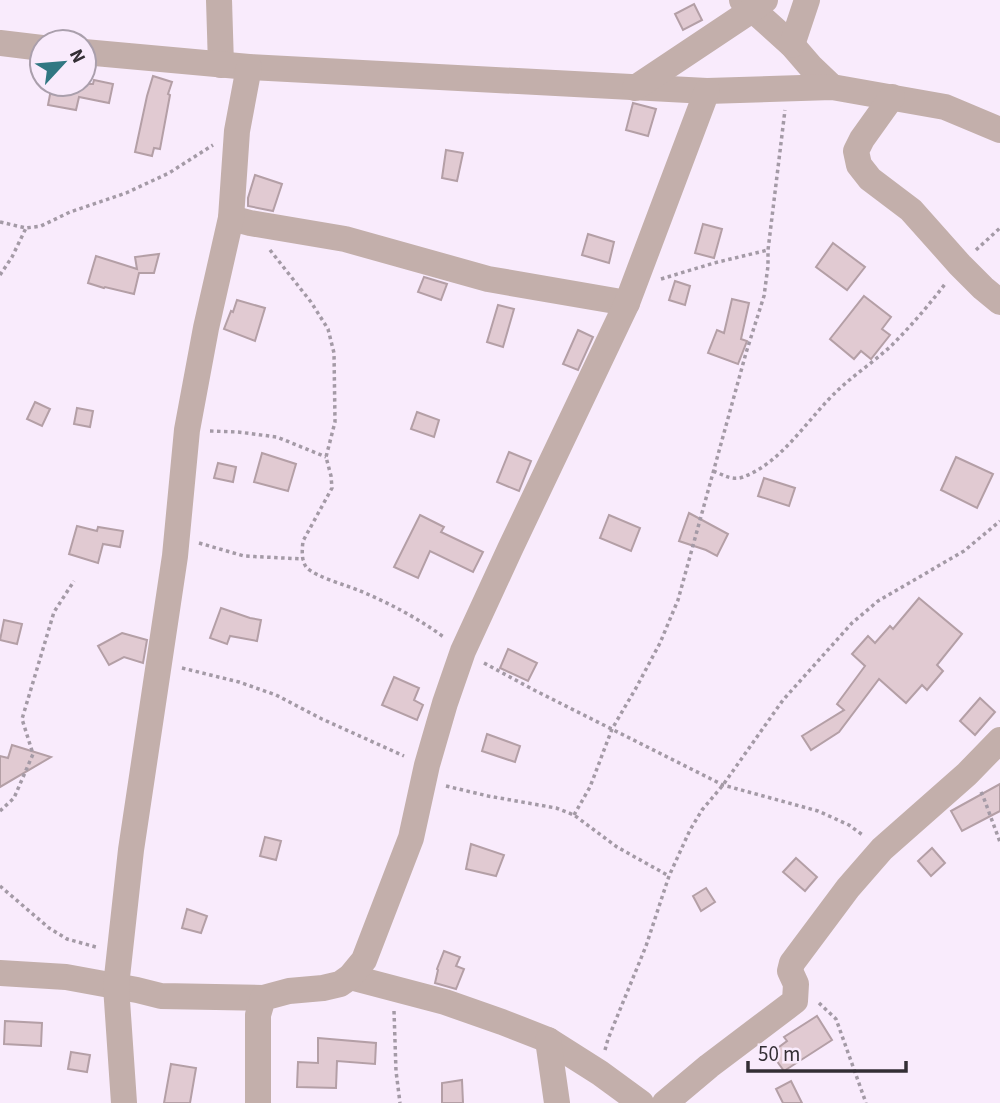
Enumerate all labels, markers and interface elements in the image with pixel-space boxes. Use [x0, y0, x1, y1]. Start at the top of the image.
north arrow [28, 28, 98, 98]
text: N [62, 45, 92, 68]
scale bar [748, 1030, 906, 1074]
text: 50 m [758, 1039, 800, 1069]

